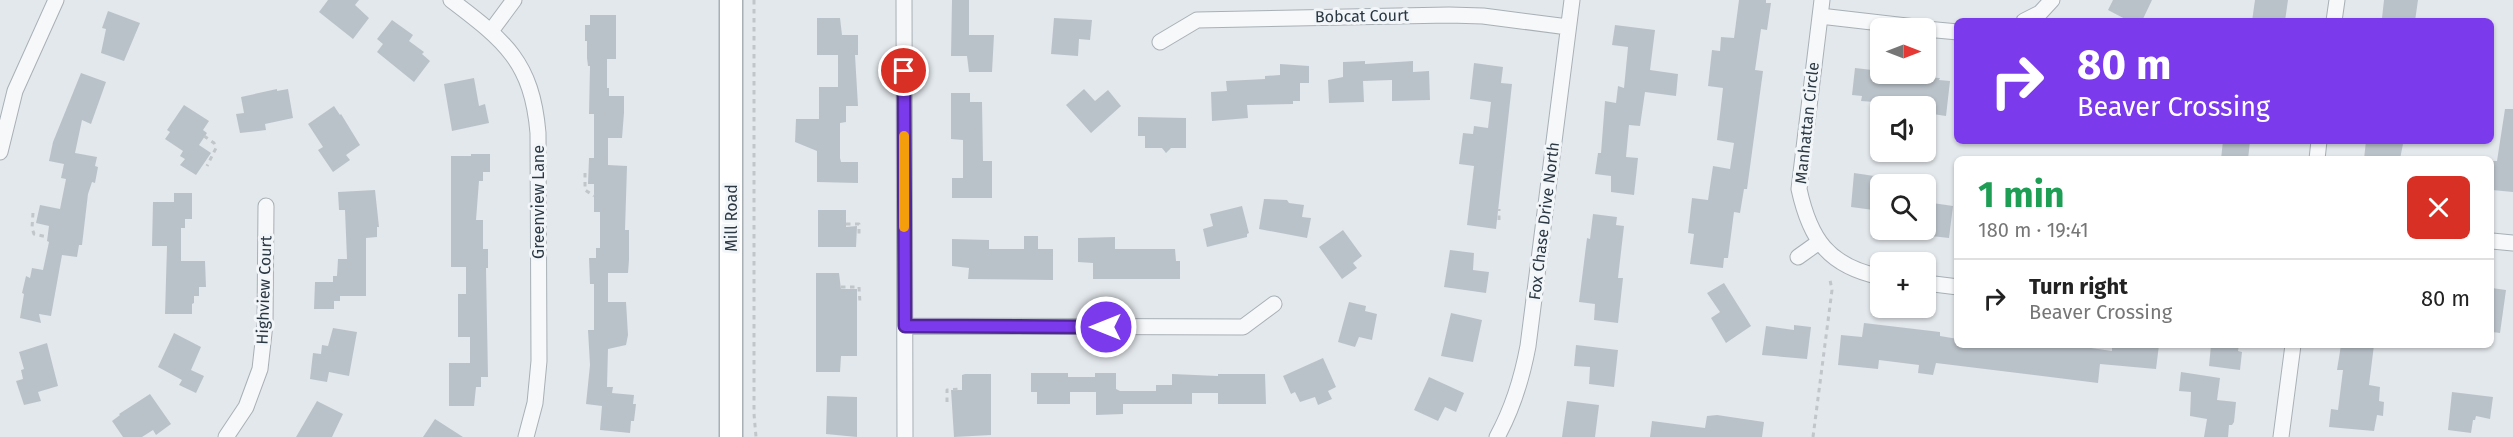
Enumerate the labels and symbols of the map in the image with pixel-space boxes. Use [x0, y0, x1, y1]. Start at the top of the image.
street label: Bobcat Court [1315, 6, 1409, 26]
north arrow [1870, 18, 1936, 84]
pin [878, 45, 929, 96]
street label: Manhattan Circle [1791, 61, 1823, 185]
street label: Fox Chase Drive North [1525, 141, 1563, 301]
street label: Greenview Lane [529, 145, 548, 259]
street label: Mill Road [722, 184, 741, 252]
street label: Highview Court [253, 235, 275, 345]
position arrow [1074, 295, 1138, 359]

